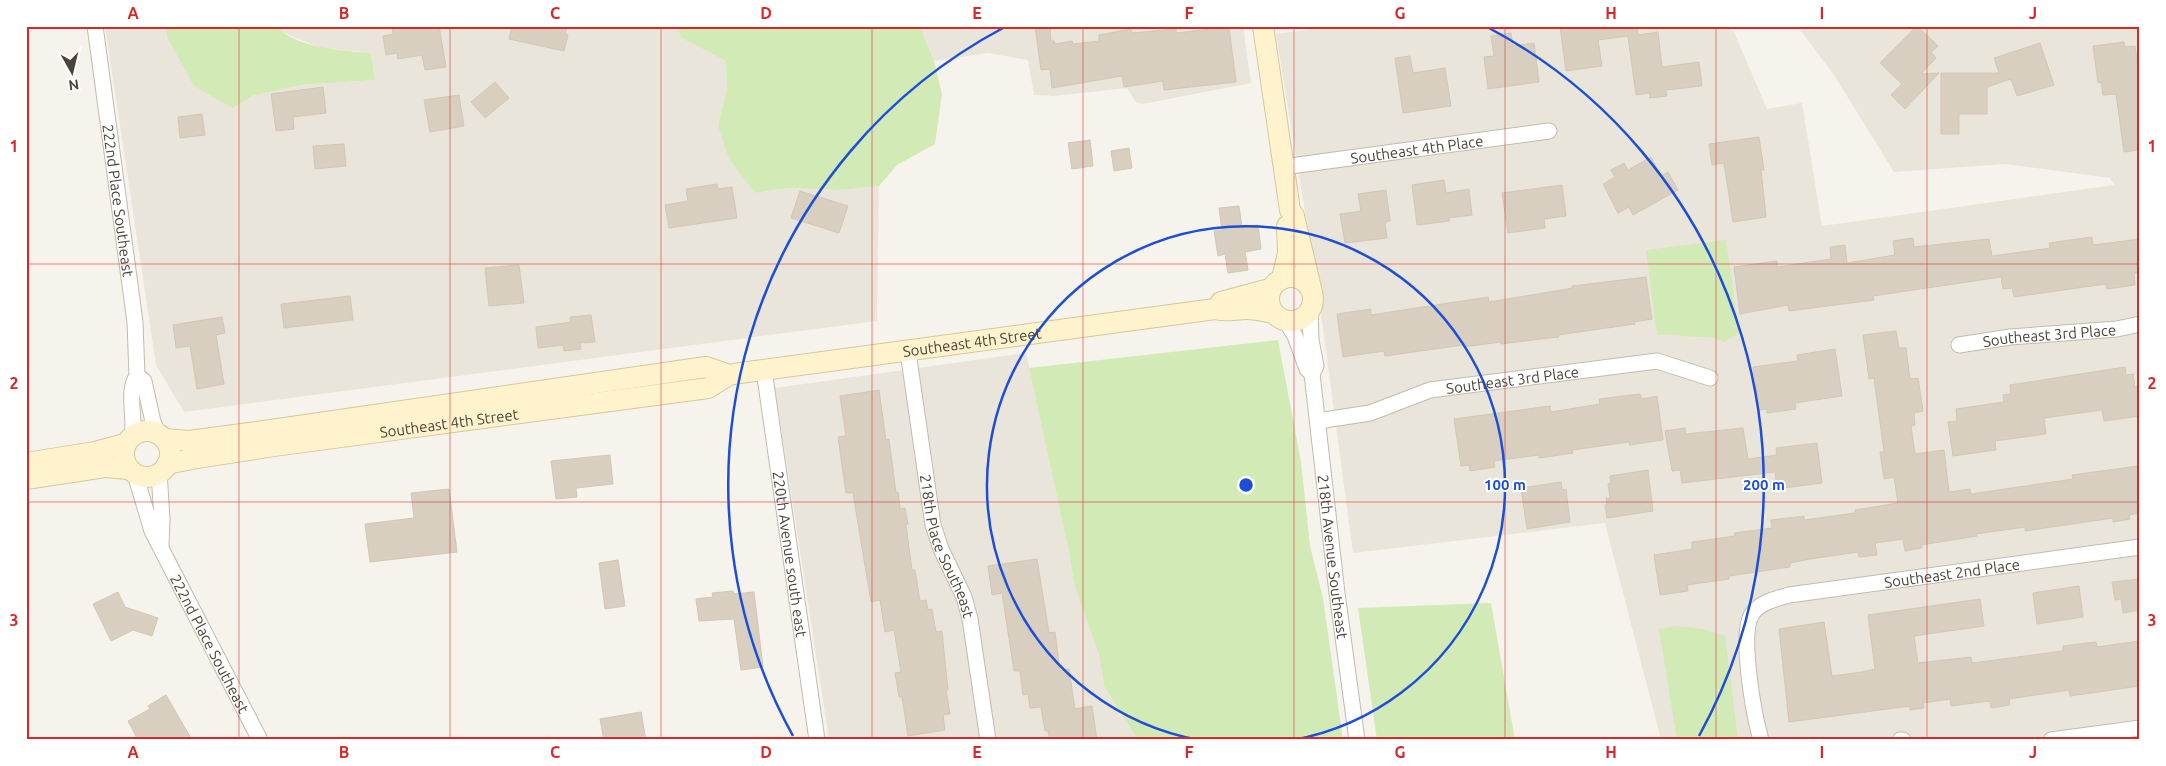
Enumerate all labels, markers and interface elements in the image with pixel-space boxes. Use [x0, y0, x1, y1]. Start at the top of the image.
text: A [127, 4, 139, 22]
text: B [339, 4, 349, 22]
text: C [550, 4, 560, 22]
text: D [760, 4, 772, 22]
text: E [972, 4, 982, 22]
text: F [1185, 4, 1194, 22]
text: G [1394, 4, 1406, 22]
text: H [1605, 4, 1617, 22]
text: I [1820, 4, 1824, 22]
text: J [2029, 4, 2037, 22]
north arrow [48, 48, 98, 98]
text: N [68, 76, 80, 94]
street label: 222nd Place Southeast [100, 123, 137, 278]
street label: Southeast 4th Place [1349, 131, 1484, 166]
text: 1 [9, 137, 19, 155]
text: 1 [2147, 137, 2157, 155]
street label: Southeast 3rd Place [1981, 321, 2117, 350]
street label: Southeast 4th Street [902, 324, 1043, 360]
street label: Southeast 3rd Place [1445, 363, 1580, 396]
text: 2 [9, 374, 19, 392]
text: 2 [2147, 374, 2157, 392]
street label: Southeast 4th Street [378, 405, 519, 440]
street label: 220th Avenue south east [770, 470, 811, 638]
street label: 218th Place Southeast [917, 473, 978, 620]
street label: 218th Avenue Southeast [1315, 474, 1352, 640]
centre of rings [1237, 476, 1255, 494]
text: 100 m [1484, 476, 1526, 493]
text: 200 m [1743, 476, 1785, 493]
street label: Southeast 2nd Place [1883, 555, 2021, 590]
street label: 222nd Place Southeast [167, 571, 253, 716]
text: 3 [9, 611, 19, 629]
text: 3 [2147, 611, 2157, 629]
text: A [127, 743, 139, 761]
text: B [339, 743, 349, 761]
text: C [550, 743, 560, 761]
text: D [760, 743, 772, 761]
text: E [972, 743, 982, 761]
text: F [1185, 743, 1194, 761]
text: G [1394, 743, 1406, 761]
text: H [1605, 743, 1617, 761]
text: I [1820, 743, 1824, 761]
text: J [2029, 743, 2037, 761]

